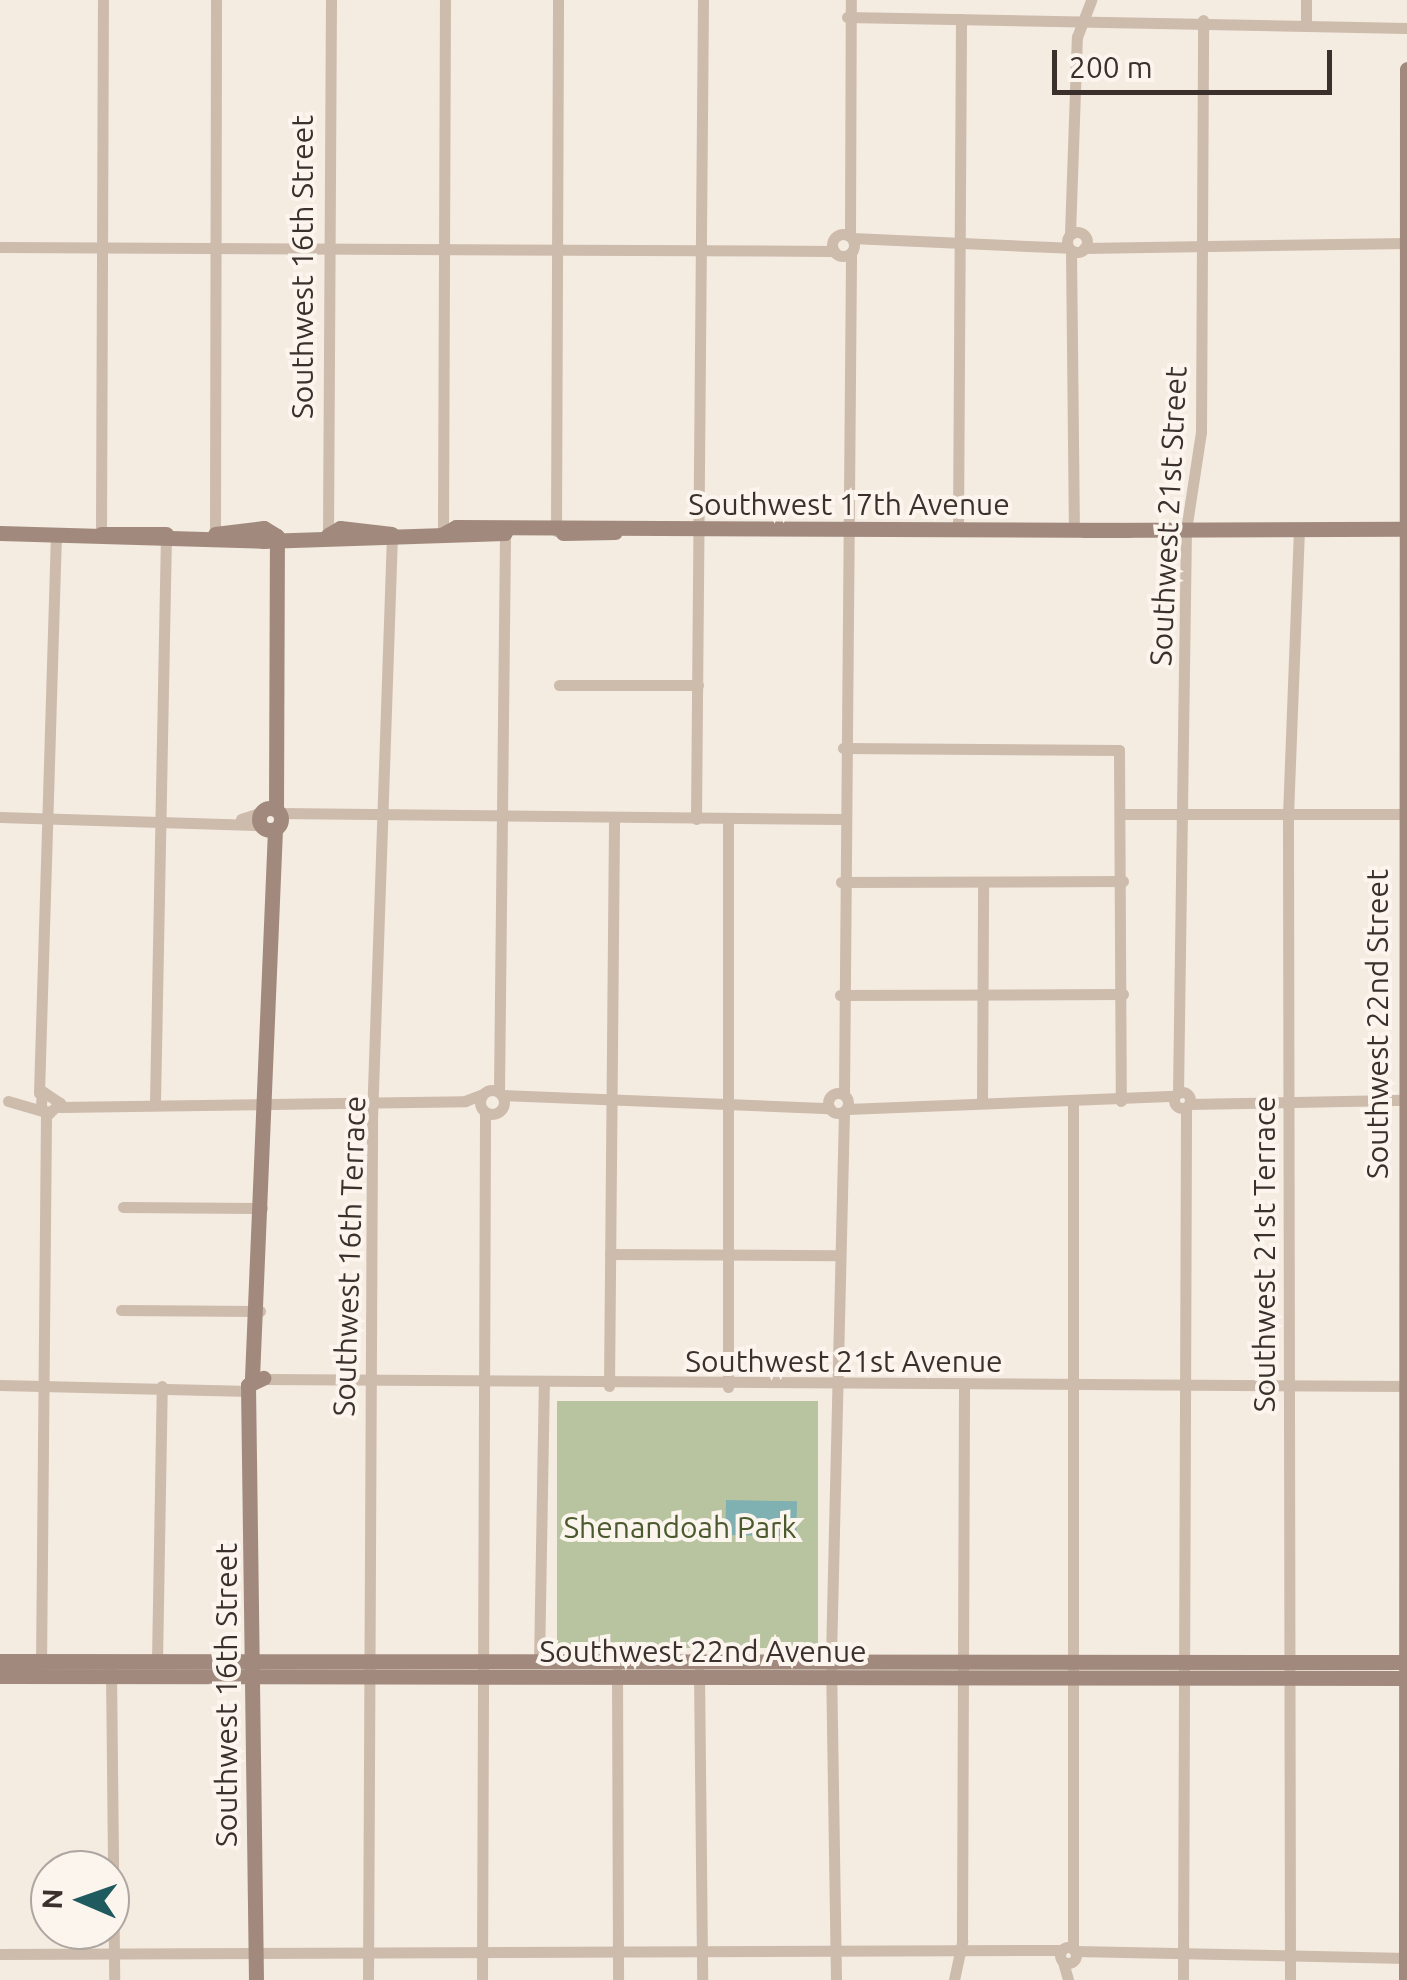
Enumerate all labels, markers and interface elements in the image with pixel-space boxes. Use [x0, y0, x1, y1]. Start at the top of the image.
scale bar [1057, 30, 1337, 92]
text: 200 m [1069, 50, 1153, 84]
street label: Southwest 16th Street [284, 115, 320, 419]
street label: Southwest 21st Street [1142, 365, 1194, 667]
street label: Southwest 17th Avenue [688, 486, 1010, 522]
street label: Southwest 22nd Street [1359, 869, 1395, 1179]
street label: Southwest 16th Terrace [325, 1095, 373, 1417]
street label: Southwest 21st Terrace [1246, 1096, 1282, 1412]
street label: Southwest 21st Avenue [685, 1343, 1003, 1379]
park label: Shenandoah Park [563, 1509, 797, 1545]
street label: Southwest 16th Street [208, 1543, 244, 1847]
street label: Southwest 22nd Avenue [539, 1633, 867, 1669]
north arrow [30, 1850, 130, 1950]
text: N [36, 1888, 67, 1910]

